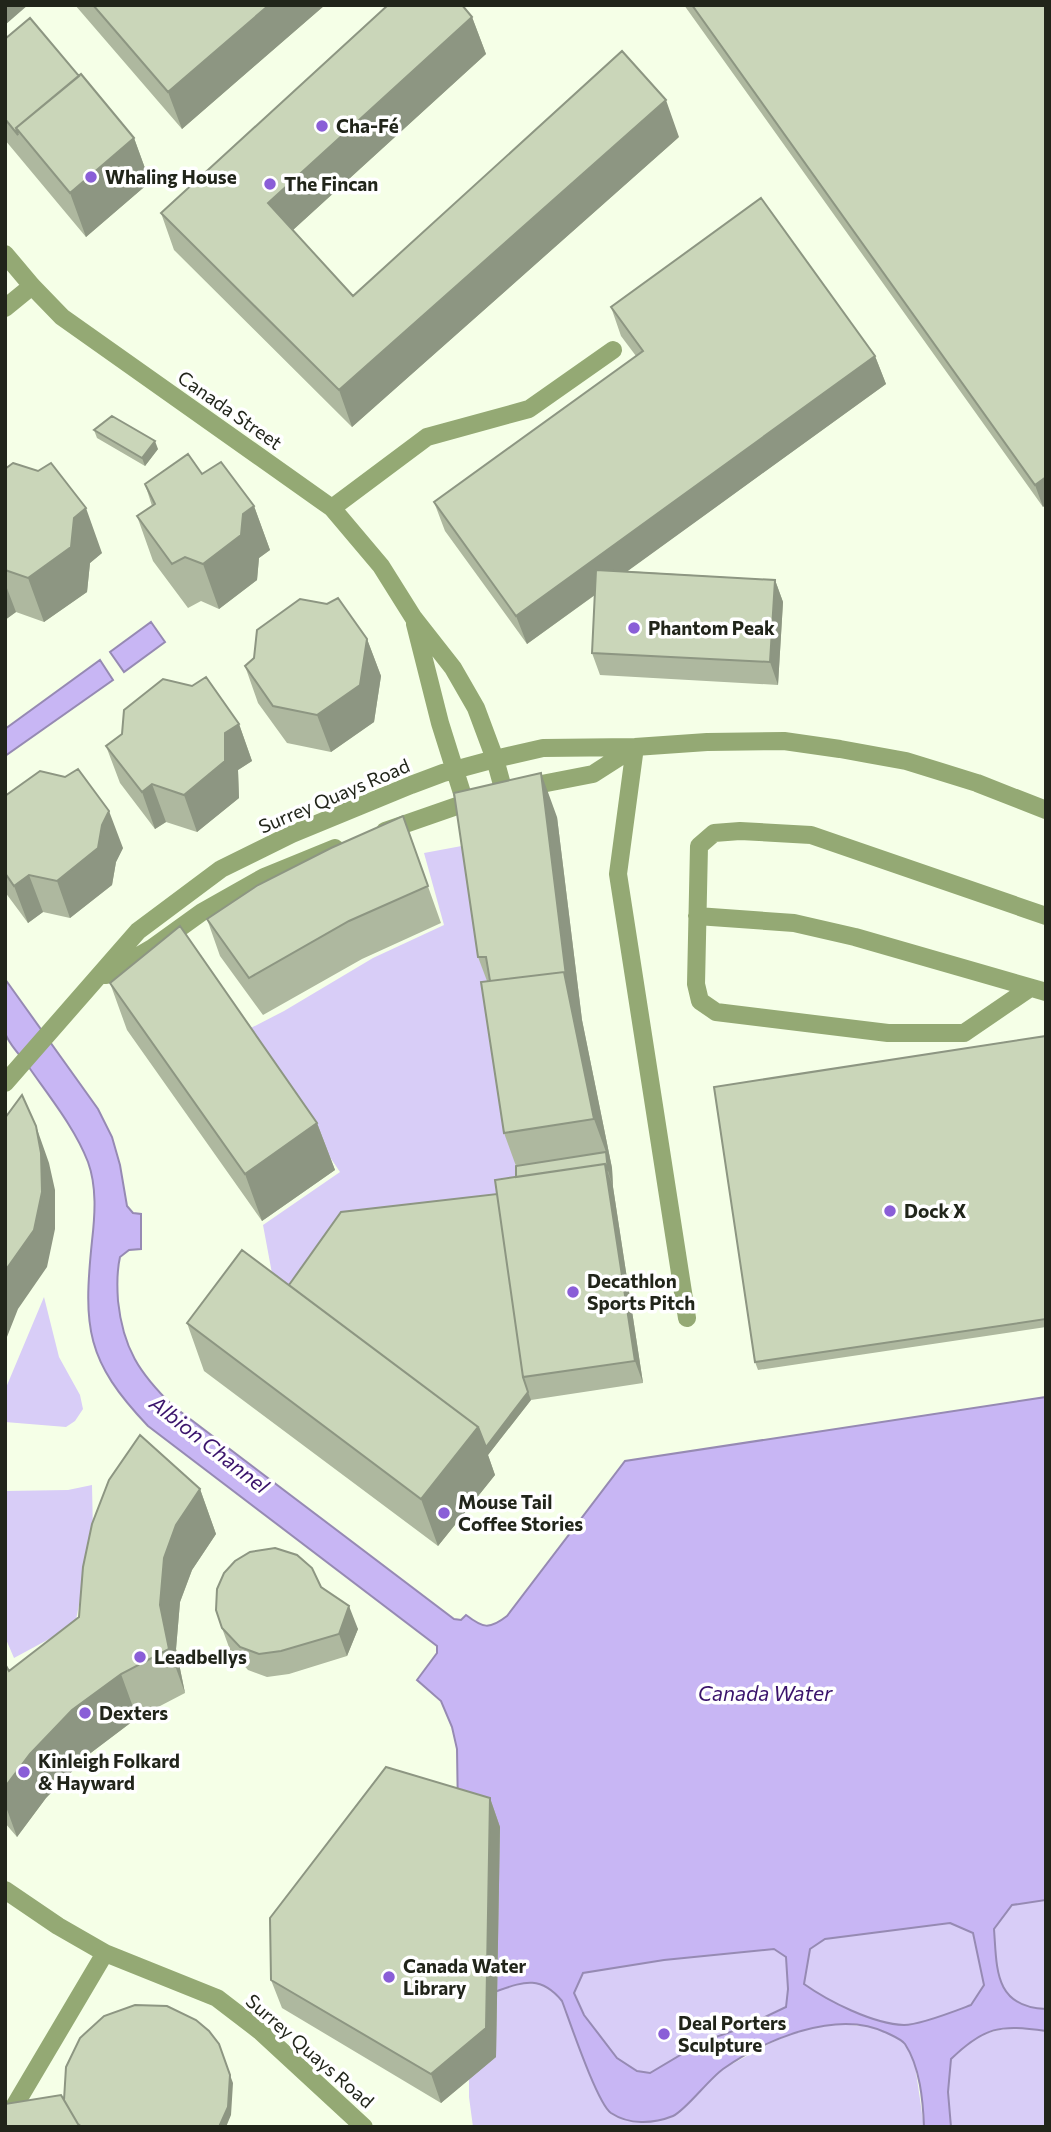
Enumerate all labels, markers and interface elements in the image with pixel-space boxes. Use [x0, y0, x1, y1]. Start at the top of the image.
place label: Cha-Fé [336, 114, 399, 137]
marker: Cha-Fé [314, 118, 330, 134]
place label: Whaling House [105, 165, 237, 188]
marker: Whaling House [83, 169, 99, 185]
place label: The Fincan [284, 172, 378, 195]
marker: The Fincan [262, 176, 278, 192]
street label: Canada Street [174, 365, 287, 454]
place label: Phantom Peak [648, 616, 775, 639]
marker: Phantom Peak [626, 620, 642, 636]
street label: Surrey Quays Road [255, 753, 413, 838]
place label: Dock X [904, 1199, 967, 1222]
marker: Dock X [882, 1203, 898, 1219]
place label: Decathlon Sports Pitch [587, 1269, 695, 1314]
marker: Decathlon Sports Pitch [565, 1284, 581, 1300]
water label: Albion Channel [145, 1389, 275, 1498]
place label: Mouse Tail Coffee Stories [458, 1490, 583, 1535]
marker: Mouse Tail Coffee Stories [436, 1505, 452, 1521]
place label: Leadbellys [154, 1645, 247, 1668]
marker: Leadbellys [132, 1649, 148, 1665]
water label: Canada Water [698, 1680, 833, 1705]
place label: Dexters [99, 1701, 168, 1724]
marker: Dexters [77, 1705, 93, 1721]
place label: Kinleigh Folkard & Hayward [38, 1749, 180, 1794]
marker: Kinleigh Folkard & Hayward [16, 1764, 32, 1780]
place label: Canada Water Library [403, 1954, 527, 1999]
marker: Canada Water Library [381, 1969, 397, 1985]
street label: Surrey Quays Road [242, 1989, 379, 2112]
place label: Deal Porters Sculpture [678, 2011, 787, 2056]
marker: Deal Porters Sculpture [656, 2026, 672, 2042]

